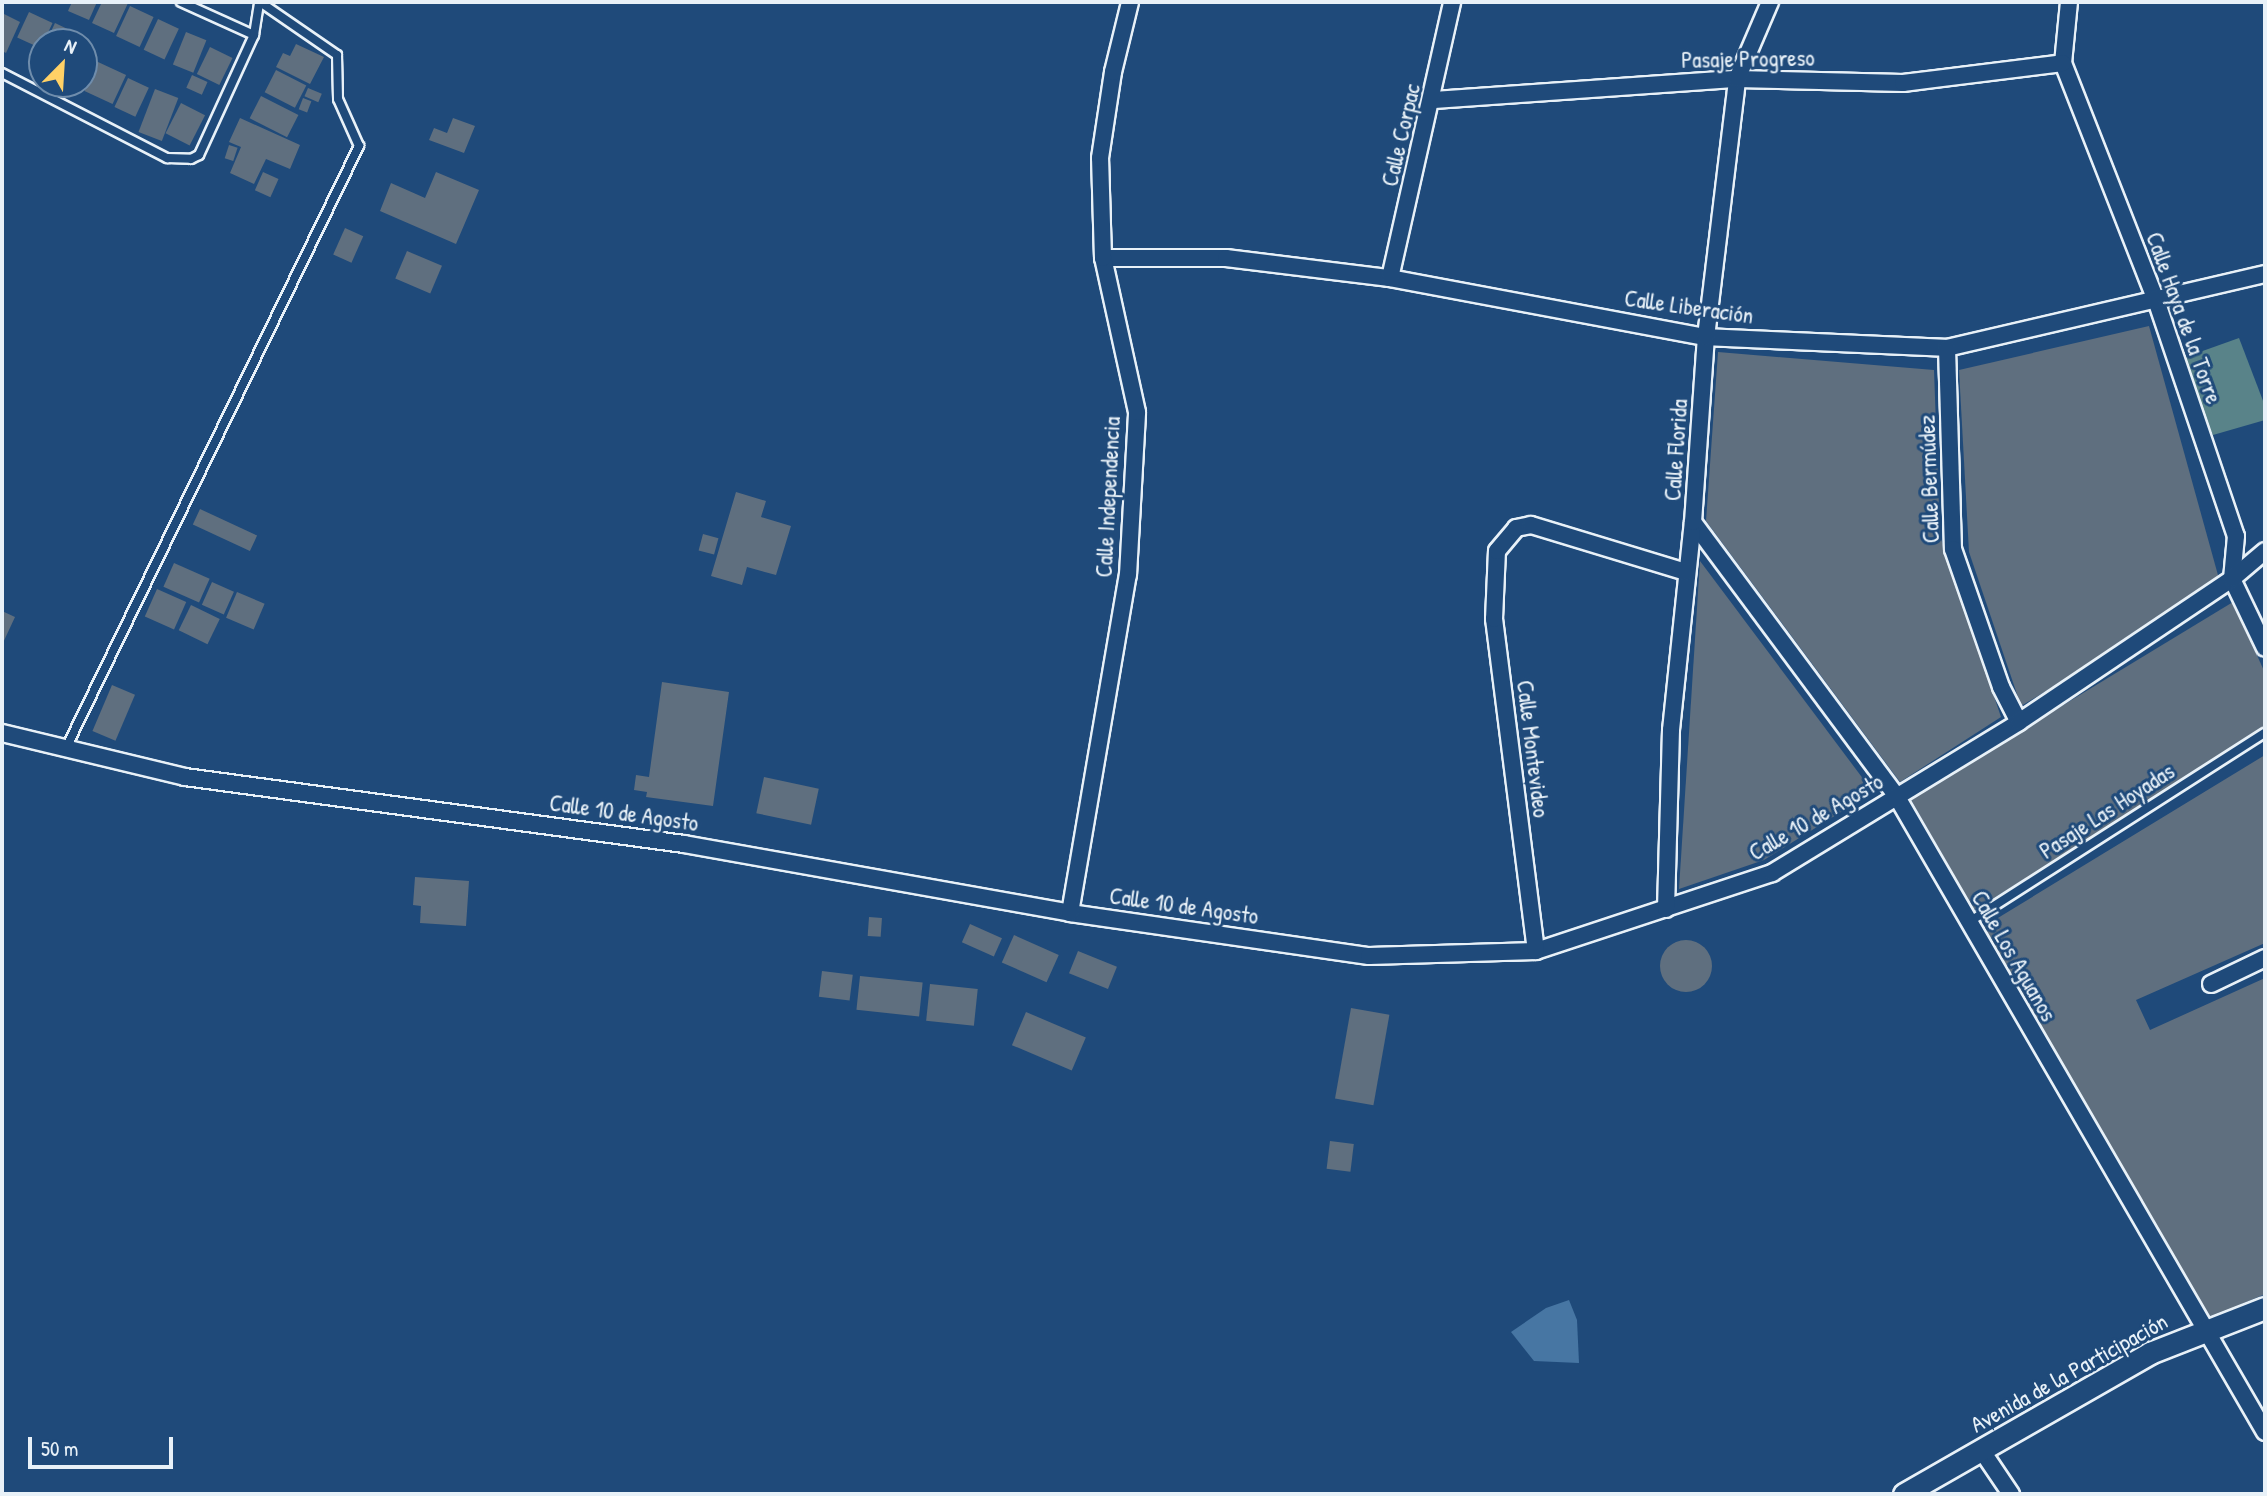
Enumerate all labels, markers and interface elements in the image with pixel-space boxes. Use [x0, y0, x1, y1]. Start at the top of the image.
north arrow [28, 28, 98, 98]
text: N [61, 32, 81, 60]
street label: Pasaje Progreso [1681, 44, 1815, 74]
street label: Calle Corpac [1376, 81, 1426, 189]
street label: Calle Haya de la Torre [2140, 228, 2228, 408]
street label: Calle Liberación [1623, 284, 1755, 330]
street label: Calle Florida [1659, 398, 1693, 502]
street label: Calle Bermúdez [1913, 414, 1945, 544]
street label: Calle Independencia [1090, 416, 1126, 578]
street label: Calle Montevideo [1511, 679, 1555, 819]
street label: Pasaje Las Hoyadas [2034, 757, 2180, 865]
street label: Calle 10 de Agosto [1744, 768, 1888, 866]
street label: Calle 10 de Agosto [548, 789, 700, 837]
street label: Calle 10 de Agosto [1108, 882, 1260, 930]
street label: Calle Los Aguanos [1966, 886, 2062, 1026]
street label: Avenida de la Participación [1966, 1307, 2172, 1439]
scale bar [32, 1422, 177, 1466]
text: 50 m [41, 1434, 78, 1463]

